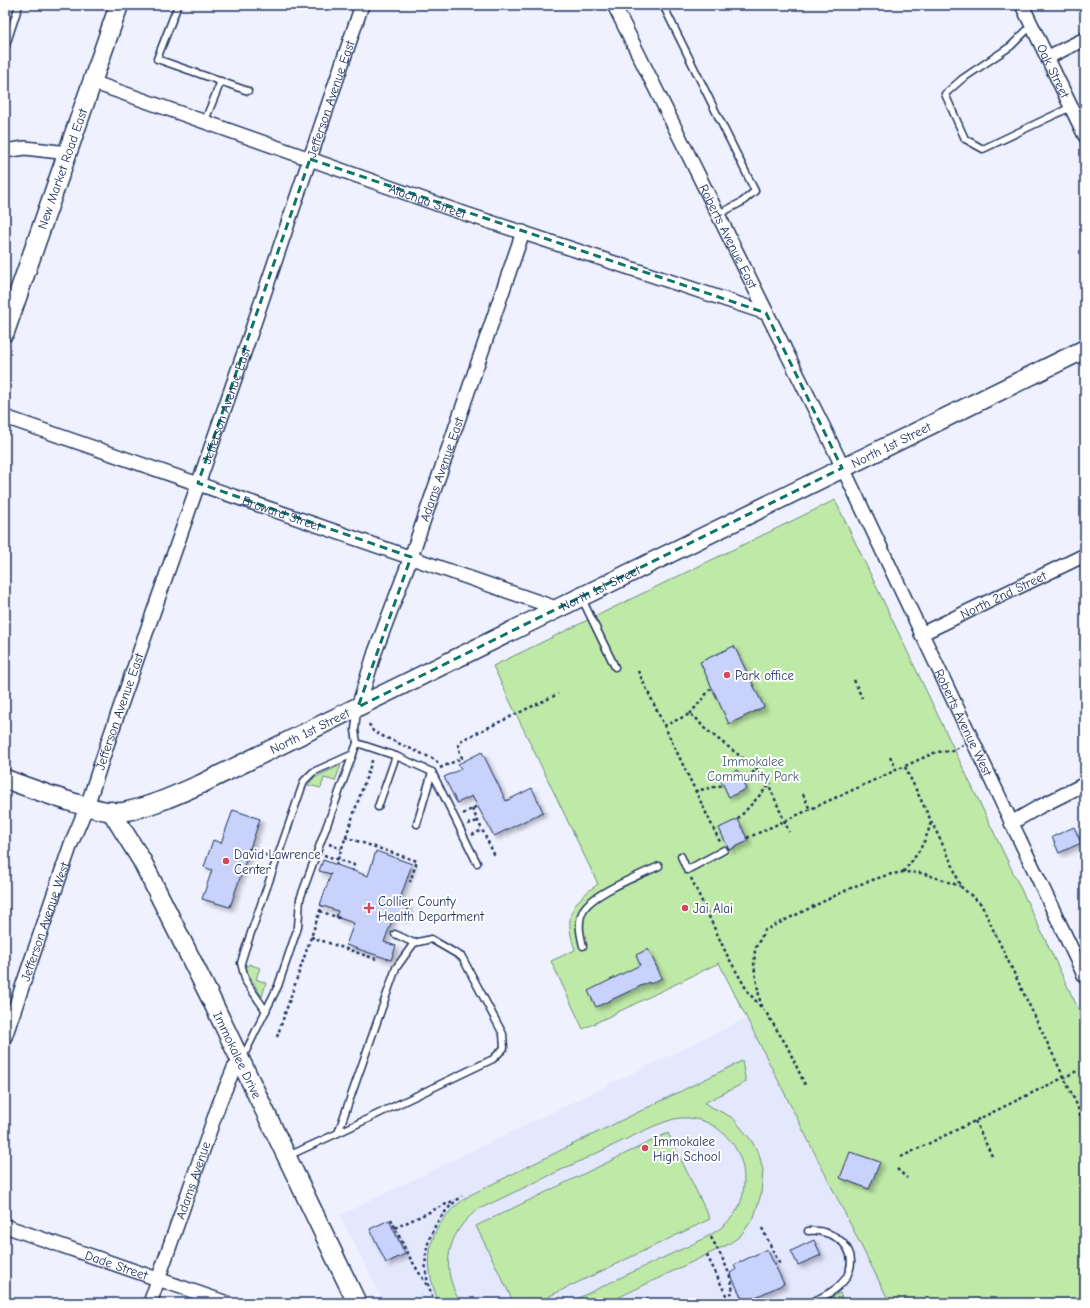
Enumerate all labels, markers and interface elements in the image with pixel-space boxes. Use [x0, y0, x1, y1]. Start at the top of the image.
street label: Jefferson Avenue East [303, 37, 357, 159]
street label: Oak Street [1034, 41, 1074, 101]
street label: New Market Road East [34, 105, 90, 231]
street label: Alachua Street [387, 180, 469, 221]
street label: Roberts Avenue East [697, 182, 761, 292]
street label: Jefferson Avenue East [198, 344, 253, 466]
street label: Adams Avenue East [416, 414, 467, 523]
street label: North 1st Street [849, 418, 934, 470]
street label: Broward Street [240, 492, 325, 534]
street label: North 1st Street [558, 561, 644, 614]
street label: North 2nd Street [958, 567, 1050, 622]
street label: Jefferson Avenue East [92, 650, 146, 772]
street label: Roberts Avenue West [932, 666, 996, 779]
place label: Park office [735, 668, 795, 683]
marker: Park office [722, 670, 732, 680]
street label: North 1st Street [267, 704, 353, 757]
park label: Immokalee Community Park [707, 754, 800, 784]
place label: David Lawrence Center [234, 847, 321, 877]
marker: David Lawrence Center [221, 856, 231, 866]
street label: Jefferson Avenue West [17, 859, 72, 983]
place label: Collier County Health Department [378, 894, 485, 924]
place label: Jai Alai [693, 901, 733, 916]
marker: Collier County Health Department [363, 902, 375, 914]
marker: Jai Alai [680, 903, 690, 913]
street label: Immokalee Drive [211, 1009, 265, 1101]
place label: Immokalee High School [653, 1134, 721, 1164]
street label: Adams Avenue [172, 1139, 213, 1221]
marker: Immokalee High School [640, 1143, 650, 1153]
street label: Dade Street [83, 1247, 151, 1283]

